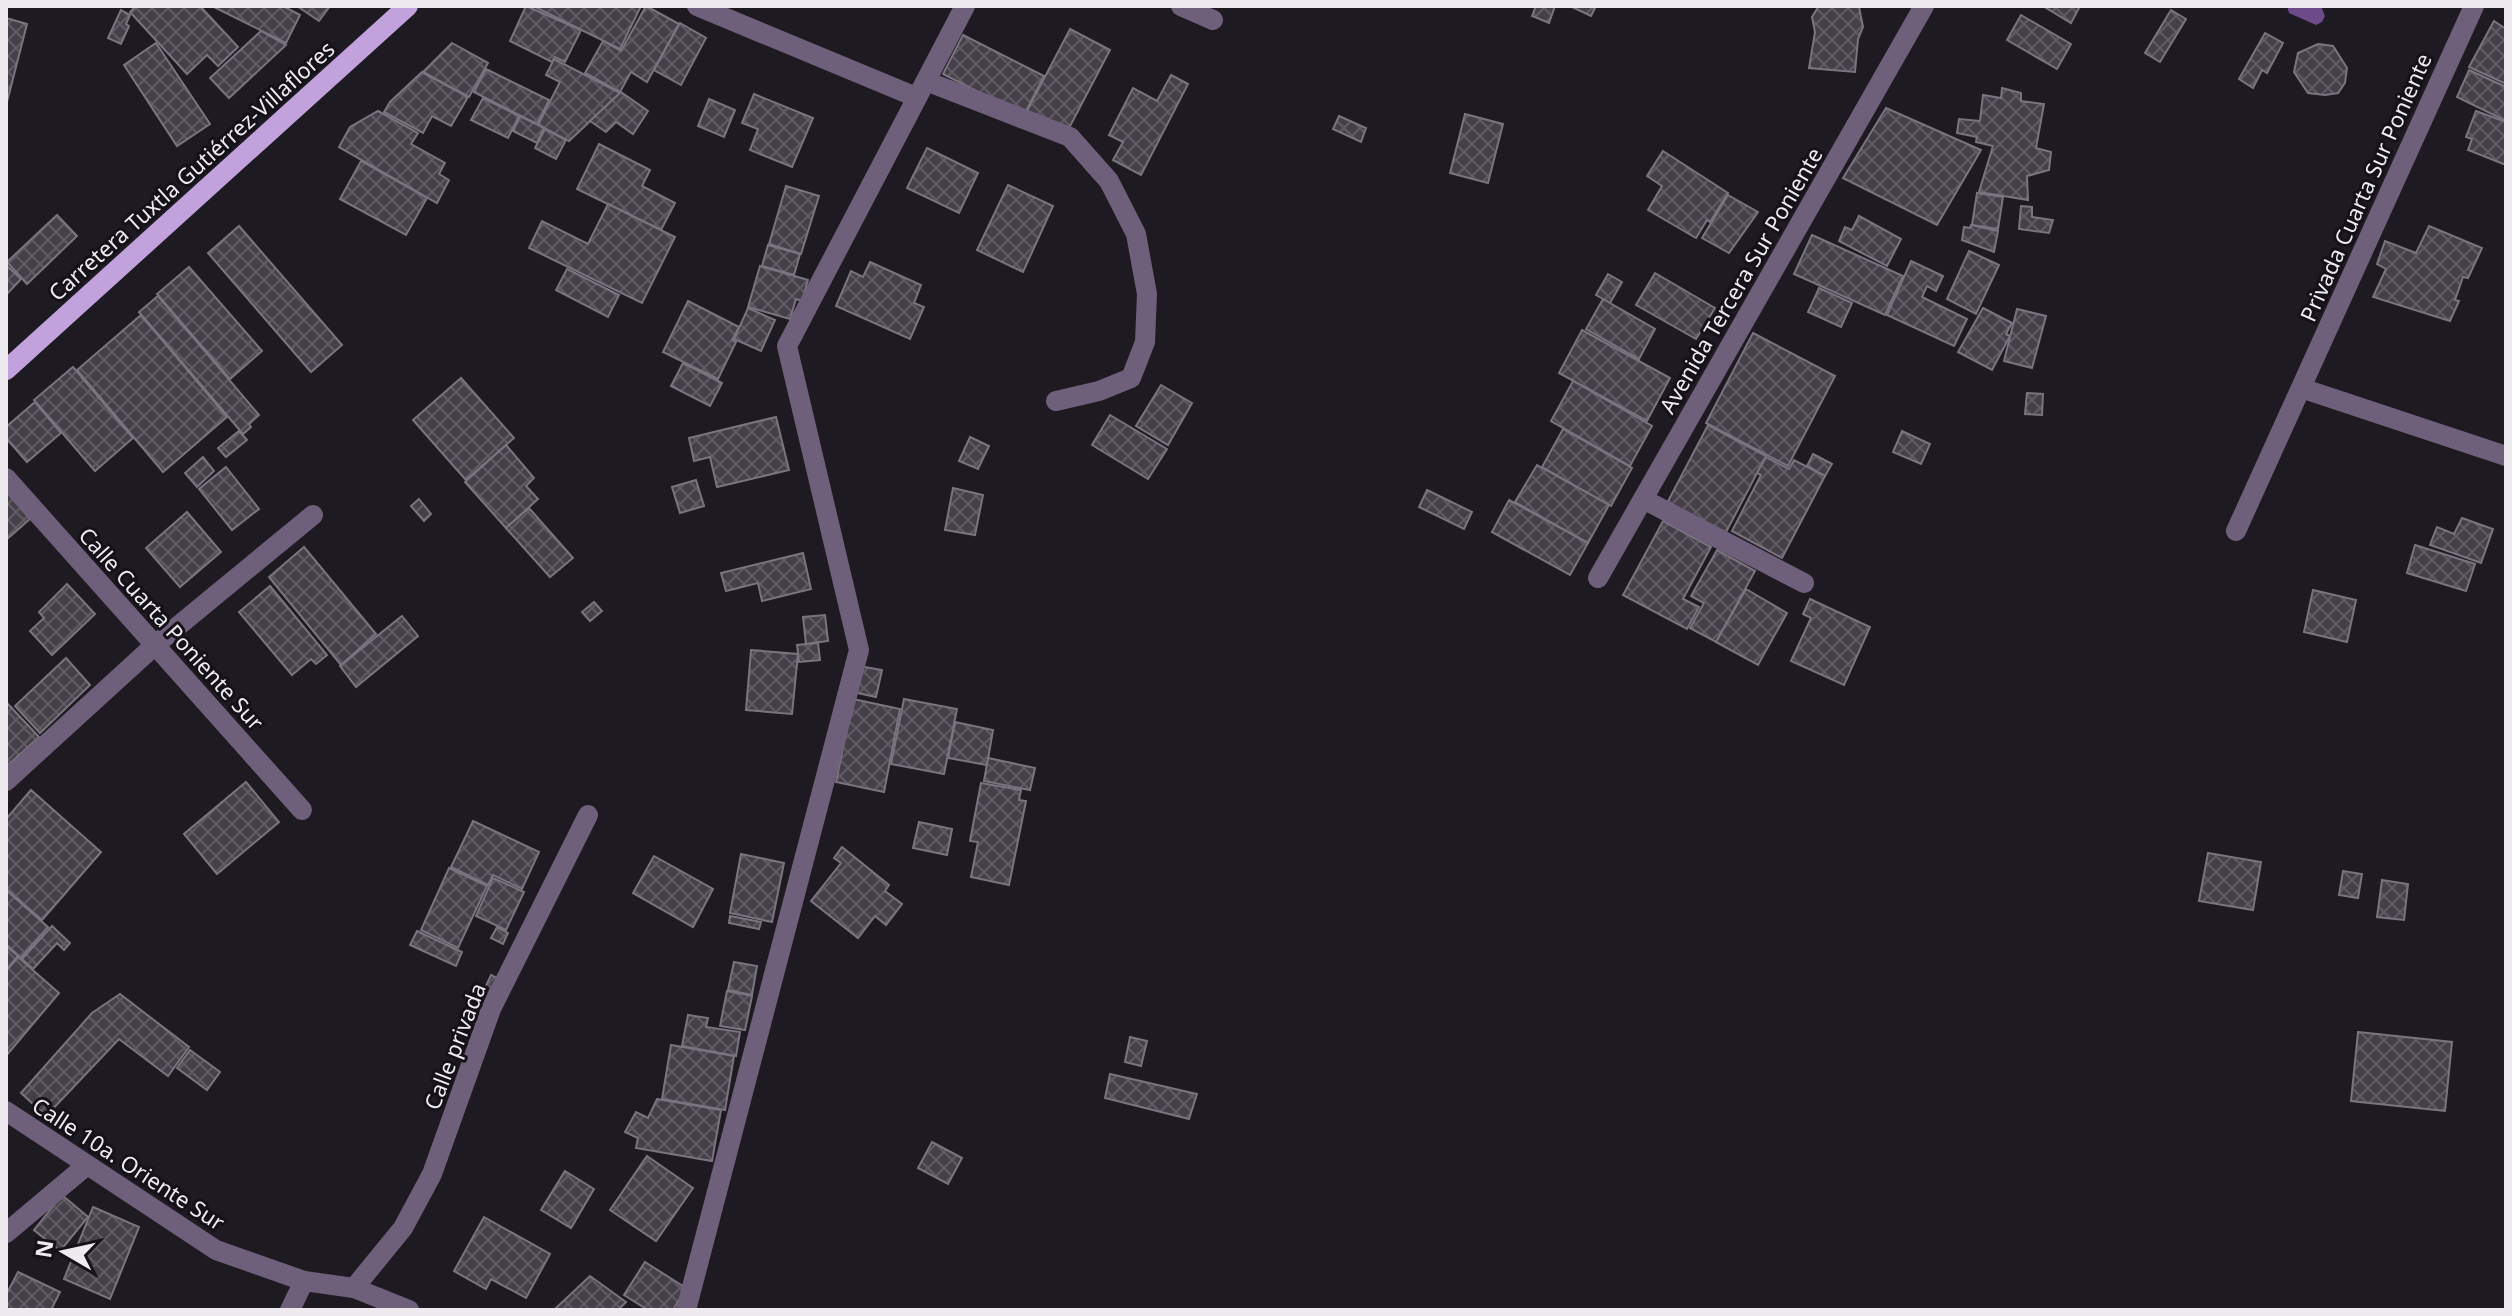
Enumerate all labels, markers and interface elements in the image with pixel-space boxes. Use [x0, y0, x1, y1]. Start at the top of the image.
street label: Carretera Tuxtla Gutiérrez-Villaflores [42, 33, 340, 307]
street label: Privada Cuarta Sur Poniente [2292, 48, 2438, 326]
street label: Avenida Tercera Sur Poniente [1651, 141, 1829, 419]
street label: Calle Cuarta Poniente Sur [73, 520, 271, 736]
street label: Calle privada [416, 978, 492, 1114]
street label: Calle 10a. Oriente Sur [27, 1090, 231, 1236]
north arrow [24, 1212, 104, 1292]
text: N [27, 1238, 59, 1260]

